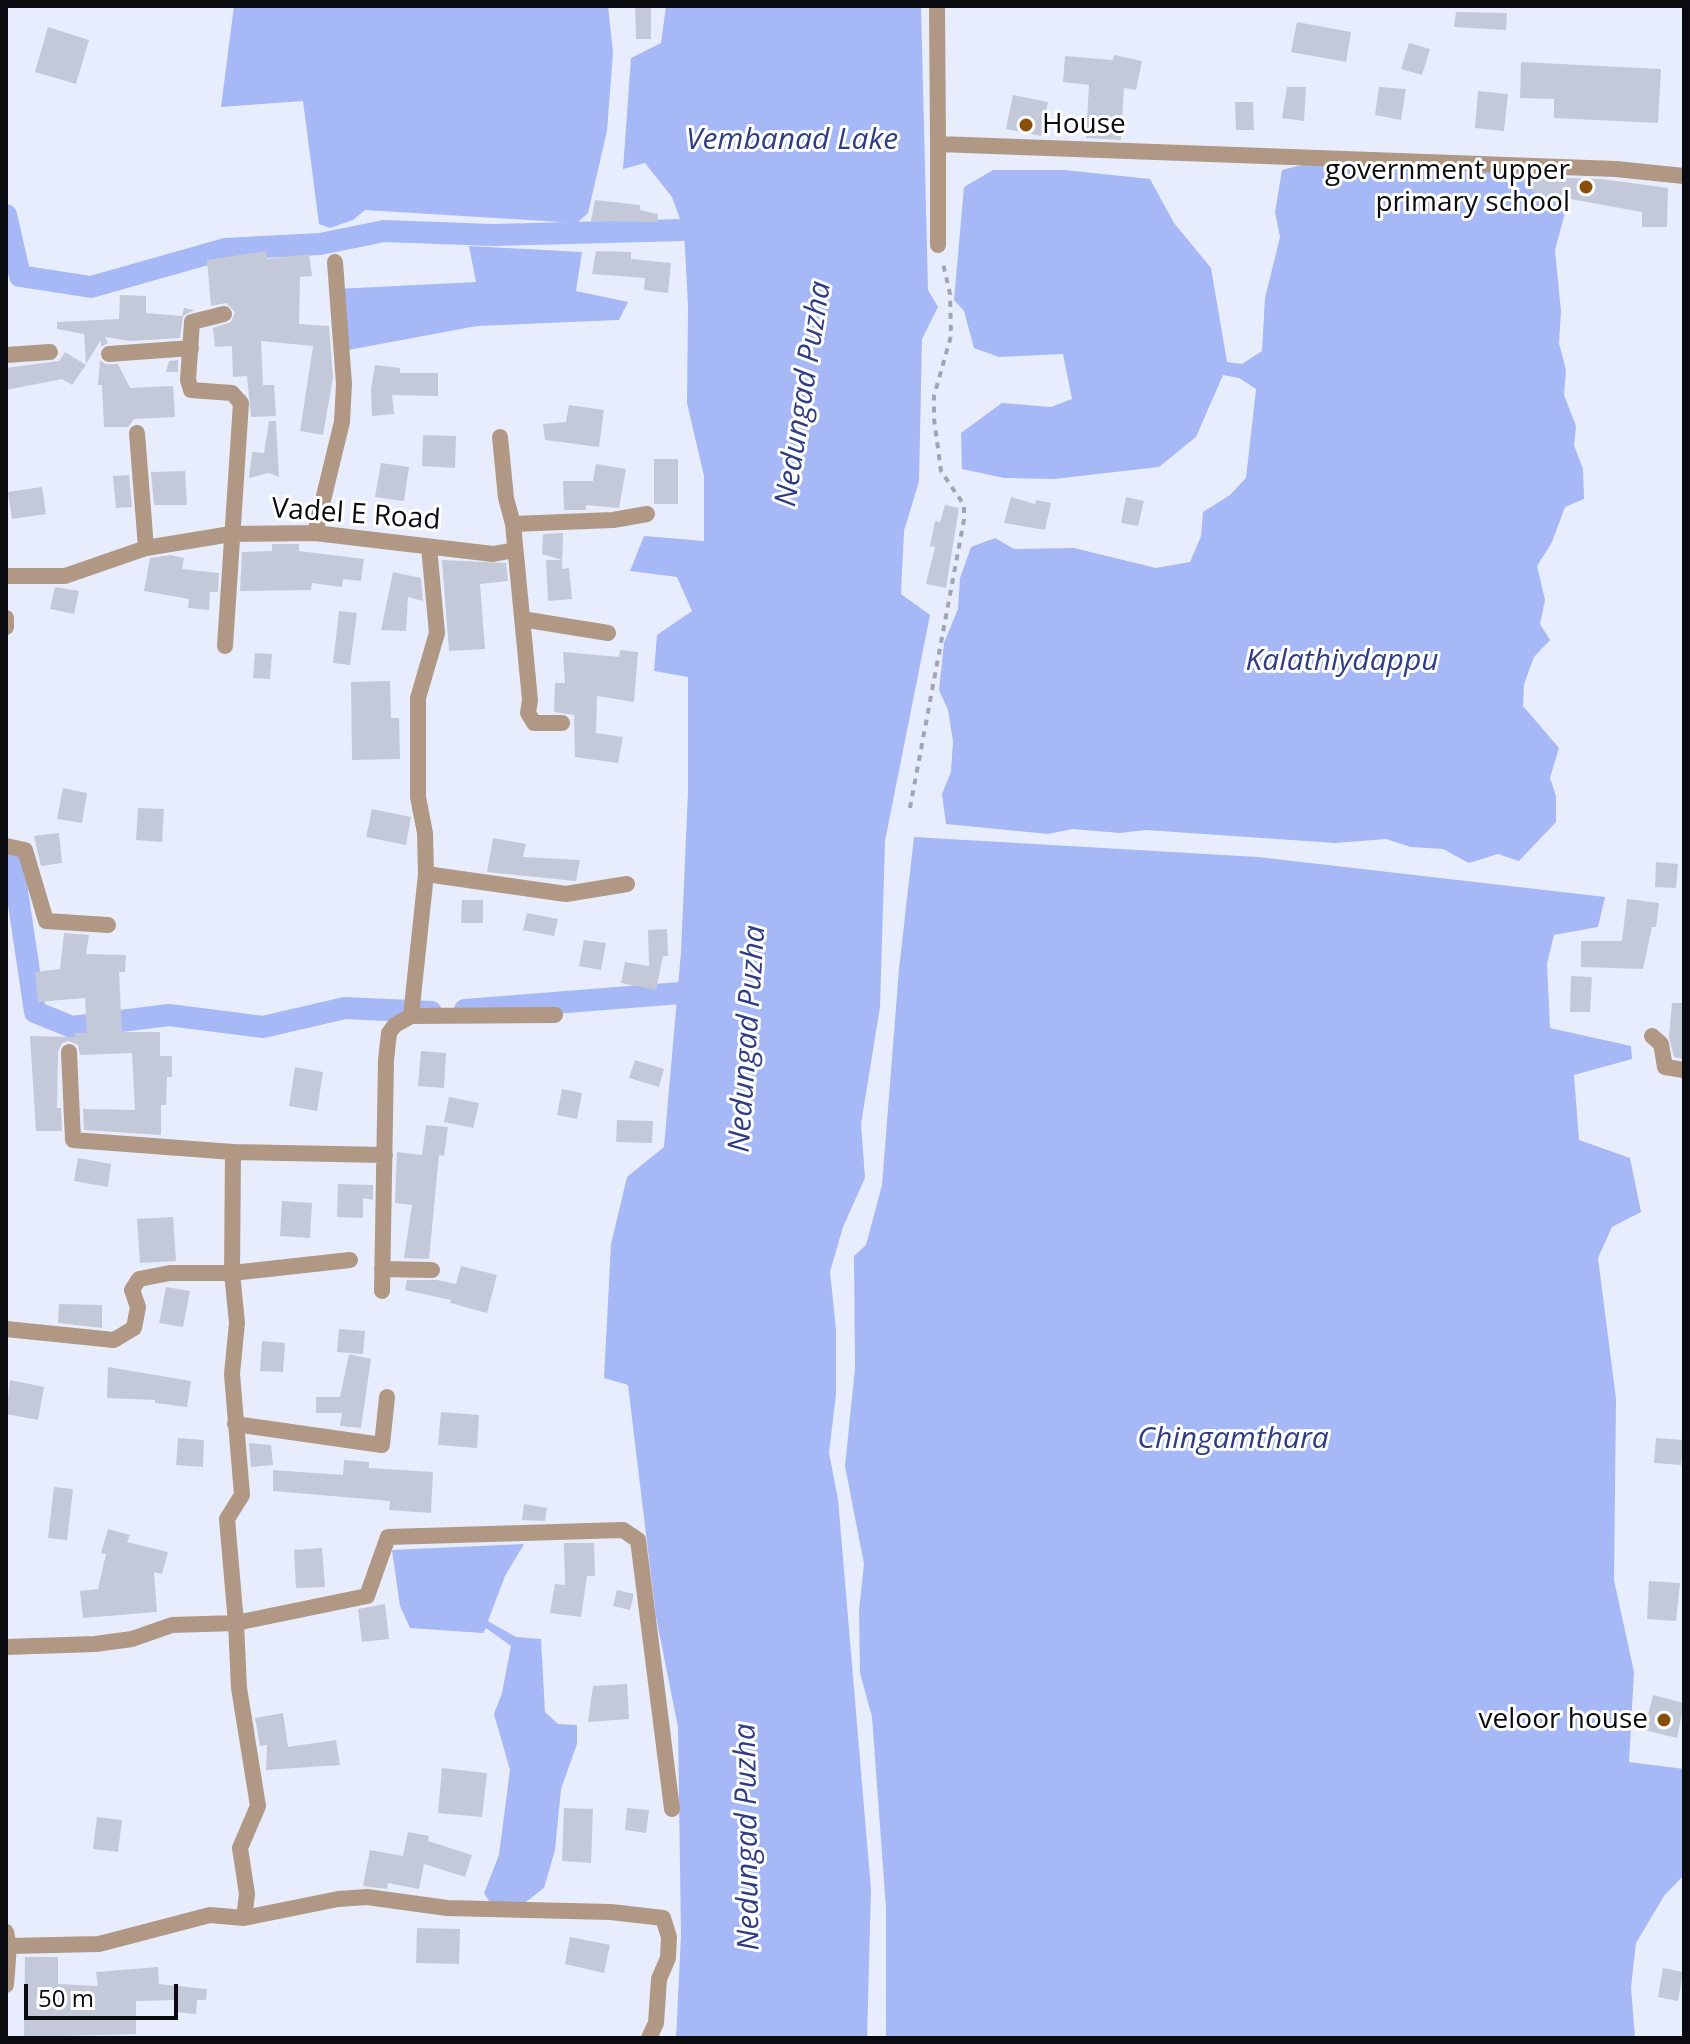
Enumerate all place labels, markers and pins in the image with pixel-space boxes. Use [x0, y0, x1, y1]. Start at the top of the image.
place label: House [1042, 108, 1126, 142]
marker: House [1017, 116, 1035, 134]
place label: government upper primary school [1325, 154, 1570, 220]
marker: government upper primary school [1577, 178, 1595, 196]
place label: veloor house [1479, 1703, 1648, 1737]
marker: veloor house [1655, 1711, 1673, 1729]

